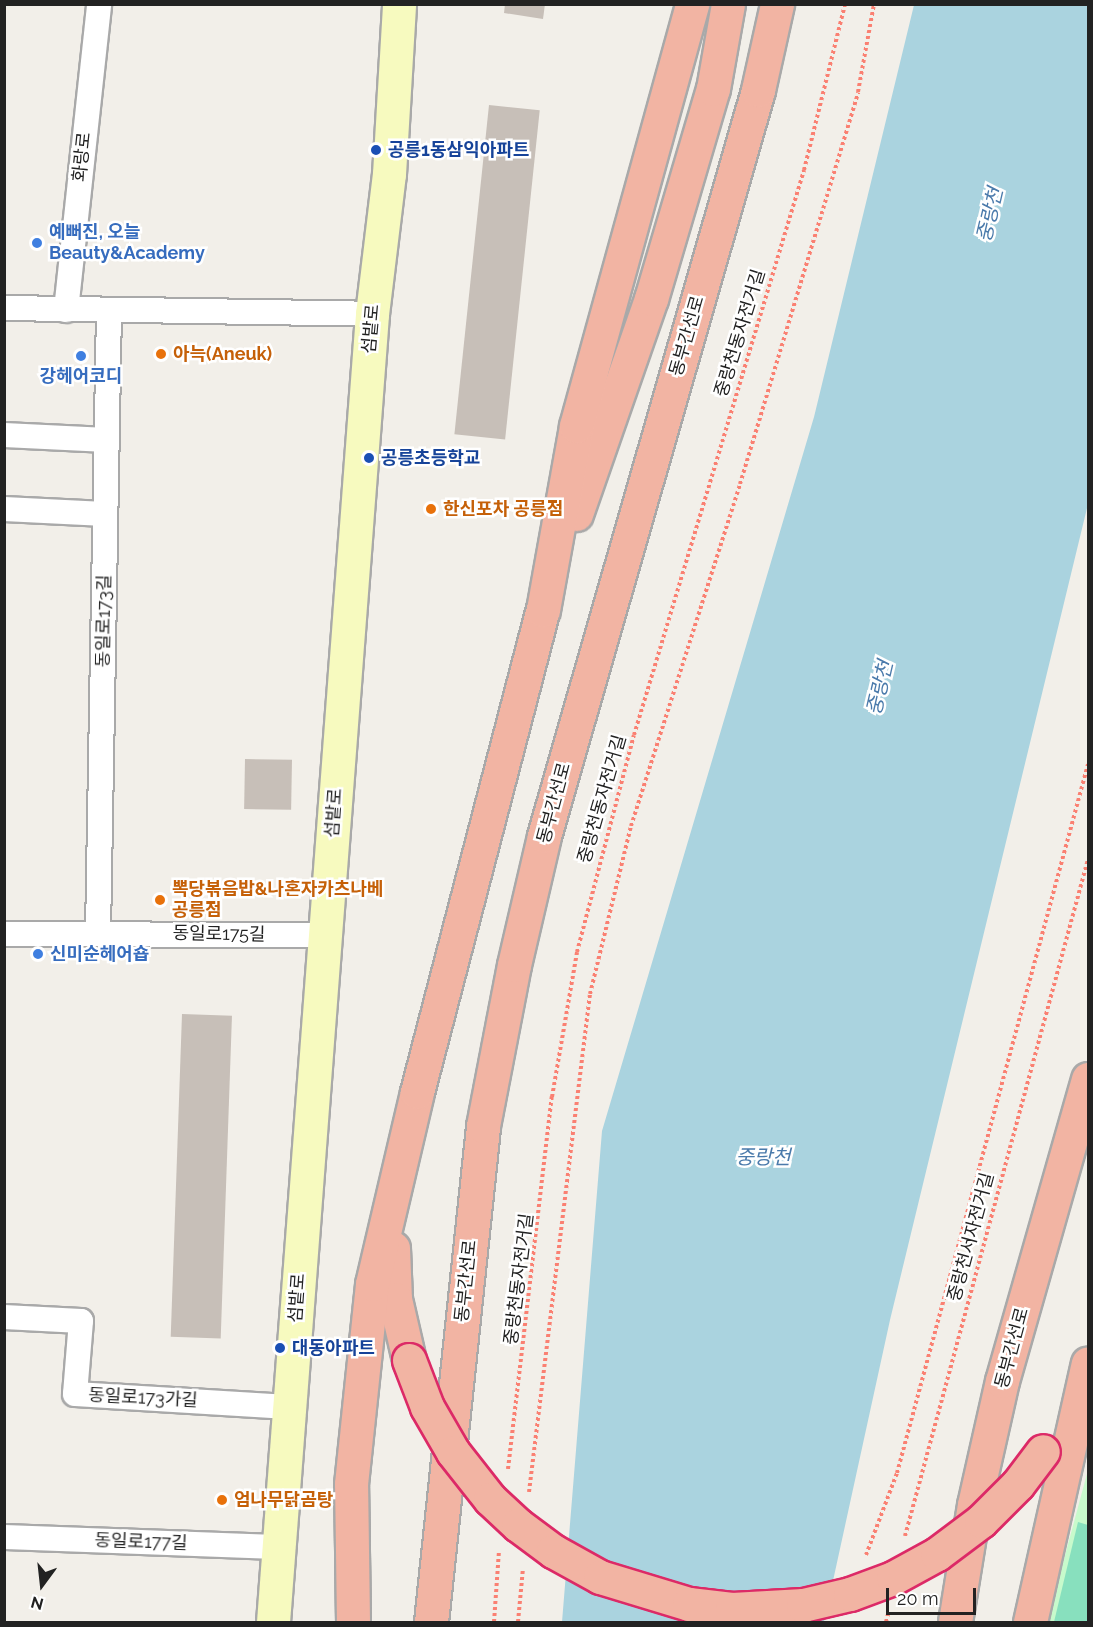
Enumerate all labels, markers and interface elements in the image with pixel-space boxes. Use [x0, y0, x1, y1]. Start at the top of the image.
street label: 화랑로 [69, 131, 95, 183]
place label: 공릉1동삼익아파트 [388, 139, 529, 161]
marker: 공릉1동삼익아파트 [369, 143, 383, 157]
water label: 중랑천 [972, 185, 1008, 245]
place label: 예뻐진, 오늘 Beauty&Academy [49, 222, 205, 264]
marker: 예뻐진, 오늘 Beauty&Academy [30, 236, 44, 250]
street label: 중랑천동자전거길 [710, 266, 770, 400]
street label: 동부간선로 [665, 293, 709, 379]
street label: 섬밭로 [358, 303, 384, 355]
place label: 아늑(Aneuk) [173, 343, 272, 365]
marker: 아늑(Aneuk) [154, 347, 168, 361]
marker: 강헤어코디 [74, 349, 88, 363]
place label: 강헤어코디 [40, 365, 122, 387]
place label: 공릉초등학교 [381, 447, 480, 469]
marker: 공릉초등학교 [362, 451, 376, 465]
place label: 한신포차 공릉점 [443, 498, 563, 520]
marker: 한신포차 공릉점 [424, 502, 438, 516]
street label: 동일로173길 [92, 574, 116, 668]
water label: 중랑천 [862, 658, 898, 718]
street label: 중랑천동자전거길 [573, 732, 631, 866]
street label: 동부간선로 [533, 760, 575, 846]
street label: 섬밭로 [321, 787, 347, 839]
place label: 뽁당볶음밥&나혼자카츠나베 공릉점 [172, 879, 384, 922]
marker: 뽁당볶음밥&나혼자카츠나베 공릉점 [153, 893, 167, 907]
street label: 동일로175길 [172, 922, 266, 946]
place label: 신미순헤어숍 [50, 943, 149, 965]
marker: 신미순헤어숍 [31, 947, 45, 961]
water label: 중랑천 [735, 1145, 791, 1169]
street label: 중랑천서자전거길 [943, 1170, 999, 1304]
street label: 중랑천동자전거길 [500, 1212, 538, 1346]
street label: 동부간선로 [451, 1239, 481, 1323]
street label: 섬밭로 [284, 1272, 310, 1324]
street label: 동부간선로 [991, 1305, 1033, 1391]
place label: 대동아파트 [292, 1337, 375, 1359]
marker: 대동아파트 [273, 1341, 287, 1355]
street label: 동일로173가길 [88, 1384, 198, 1412]
place label: 엄나무닭곰탕 [234, 1489, 333, 1511]
marker: 엄나무닭곰탕 [215, 1493, 229, 1507]
street label: 동일로177길 [94, 1530, 188, 1554]
north arrow [12, 1555, 72, 1615]
scale bar [889, 1576, 979, 1614]
text: 20 m [897, 1588, 939, 1609]
text: N [29, 1592, 46, 1614]

